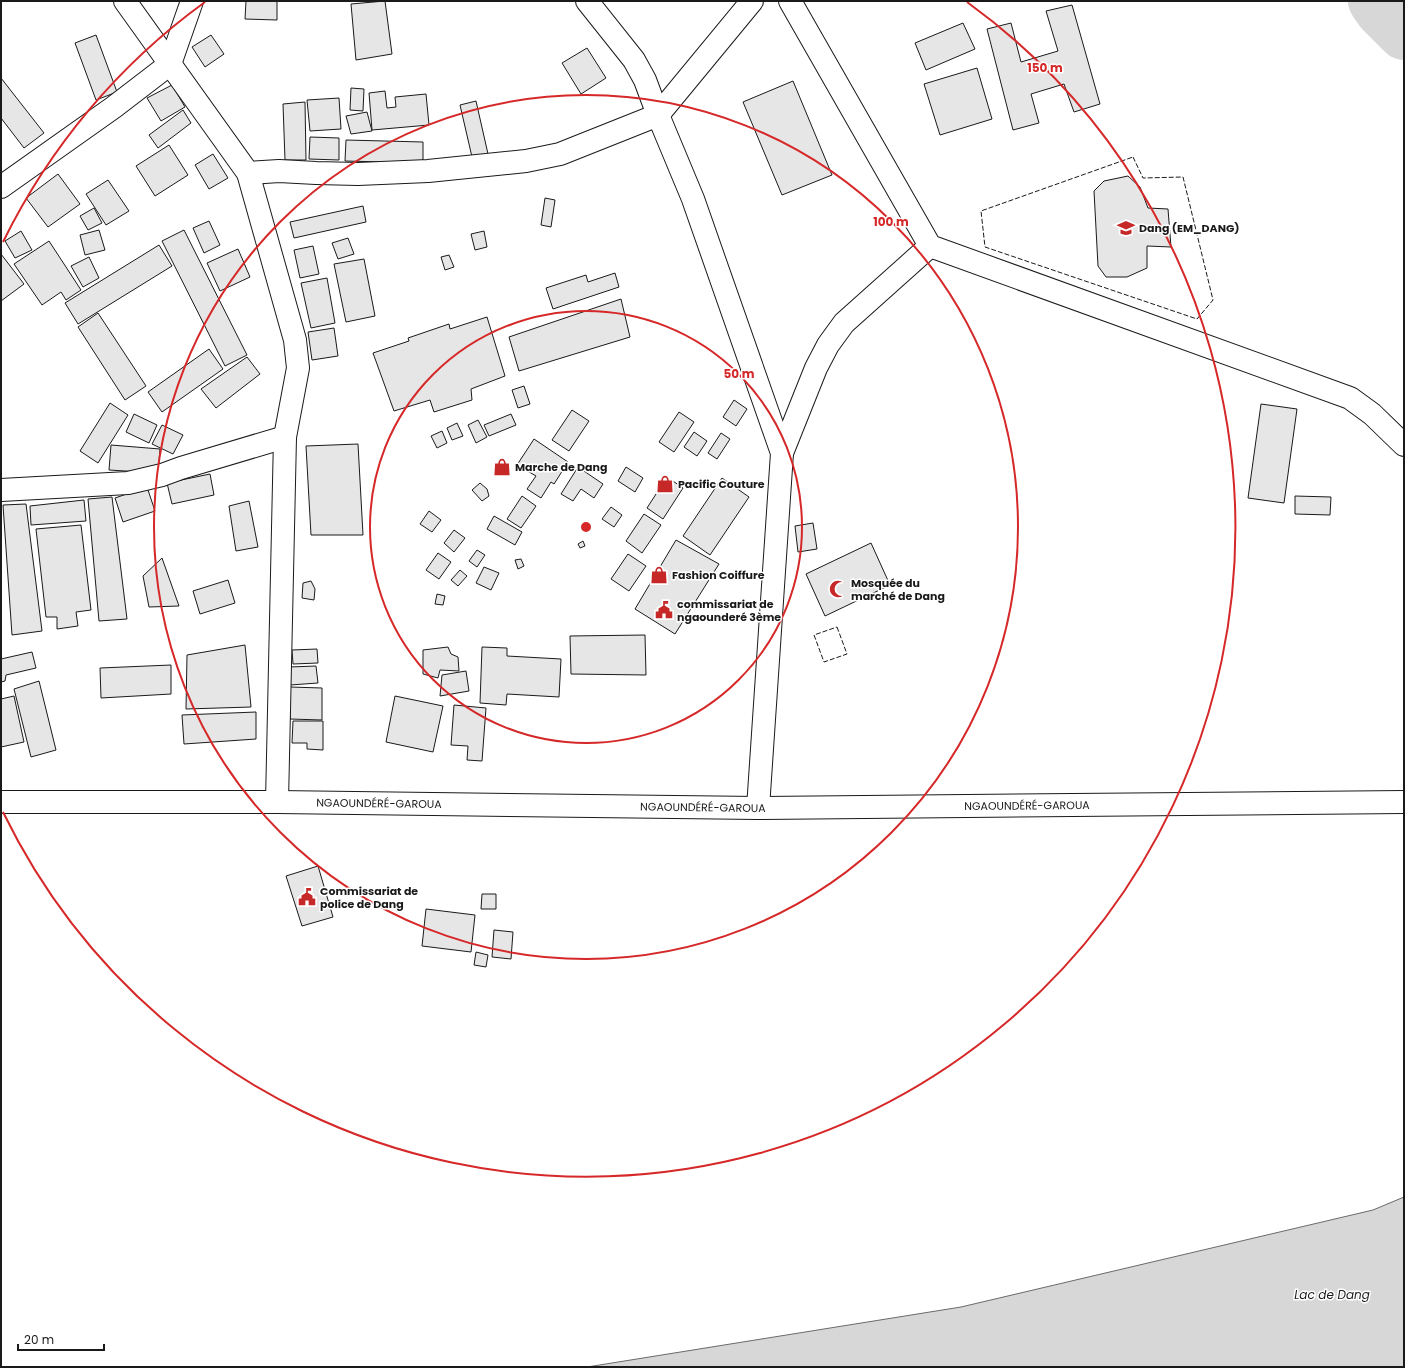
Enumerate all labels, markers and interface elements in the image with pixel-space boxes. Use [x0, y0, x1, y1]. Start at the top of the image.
text: 150 m [1027, 59, 1063, 76]
text: 100 m [873, 213, 909, 230]
school or university icon: Dang (EM_DANG) [1116, 218, 1136, 238]
place label: Dang (EM_DANG) [1139, 220, 1240, 236]
text: 50 m [724, 365, 755, 382]
shop icon: Marche de Dang [492, 457, 512, 477]
place label: Marche de Dang [515, 459, 607, 475]
shop icon: Pacific Couture [655, 474, 675, 494]
place label: Pacific Couture [678, 476, 765, 492]
centre of rings [579, 520, 593, 534]
shop icon: Fashion Coiffure [649, 565, 669, 585]
place label: Fashion Coiffure [672, 567, 765, 583]
place label: Mosquée du marché de Dang [851, 575, 945, 604]
mosque icon: Mosquée du marché de Dang [828, 579, 848, 599]
place label: commissariat de ngaounderé 3ème [677, 596, 781, 625]
public building icon: commissariat de ngaounderé 3ème [654, 600, 674, 620]
street label: NGAOUNDÉRÉ-GAROUA [316, 794, 442, 812]
street label: NGAOUNDÉRÉ-GAROUA [964, 797, 1090, 814]
street label: NGAOUNDÉRÉ-GAROUA [640, 799, 766, 816]
place label: Commissariat de police de Dang [320, 883, 418, 912]
public building icon: Commissariat de police de Dang [297, 887, 317, 907]
water label: Lac de Dang [1294, 1286, 1370, 1303]
scale bar [18, 1326, 104, 1352]
text: 20 m [24, 1331, 54, 1348]

